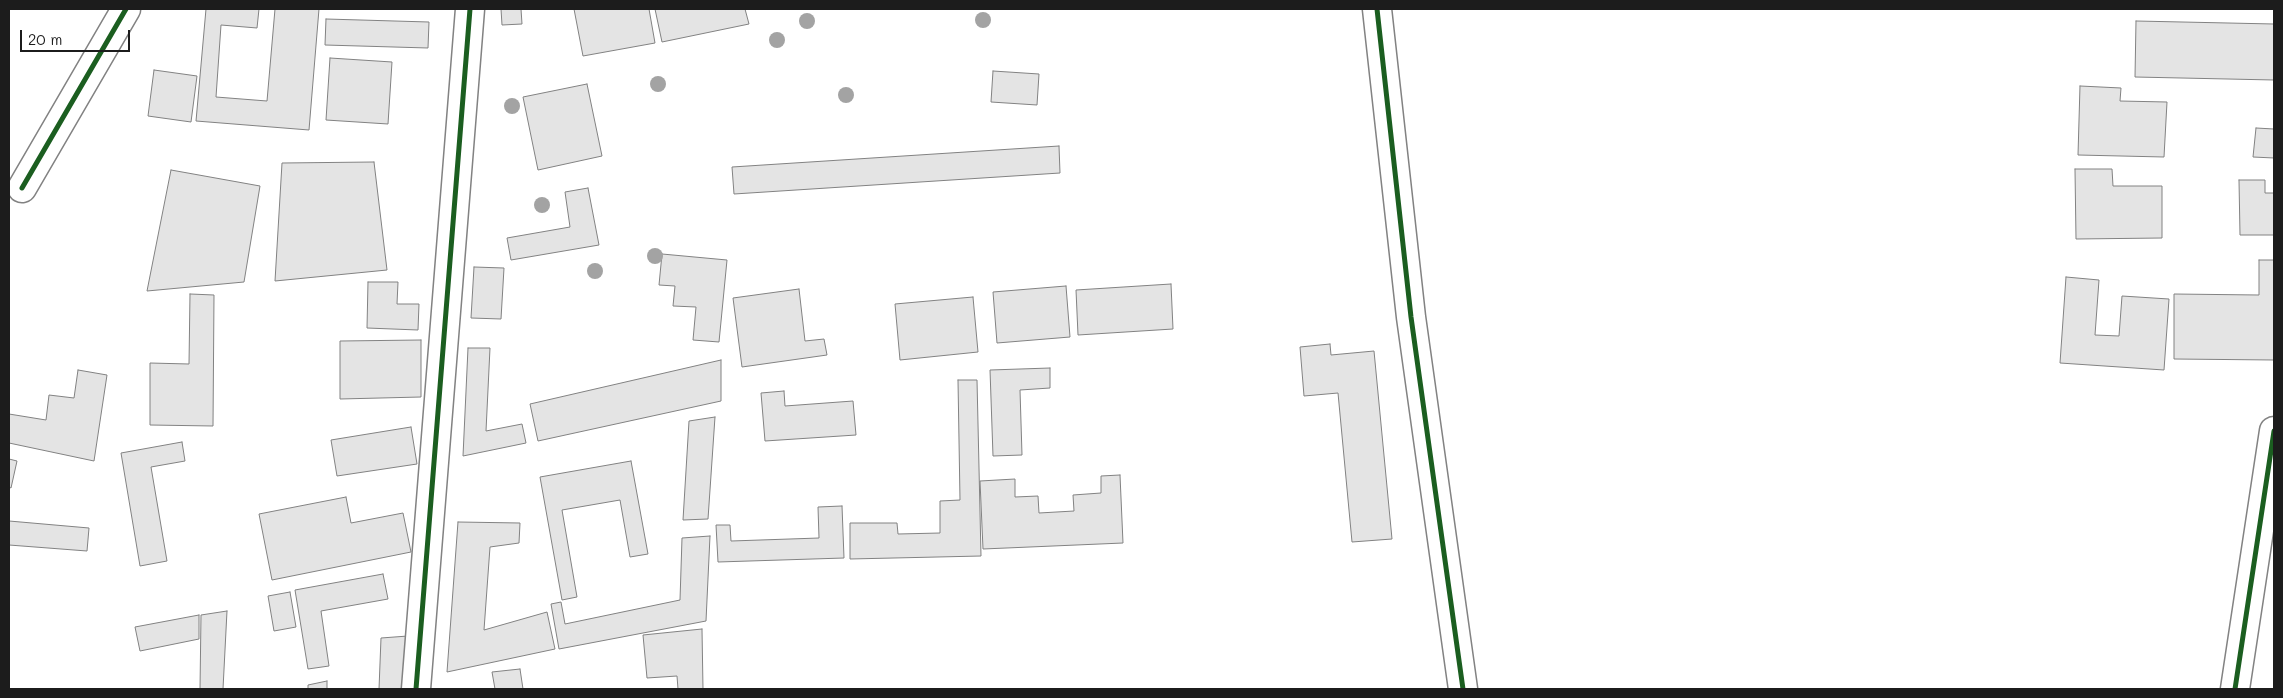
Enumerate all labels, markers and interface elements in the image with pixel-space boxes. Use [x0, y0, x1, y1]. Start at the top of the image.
scale bar [22, 20, 132, 52]
text: 20 m [28, 29, 62, 49]

